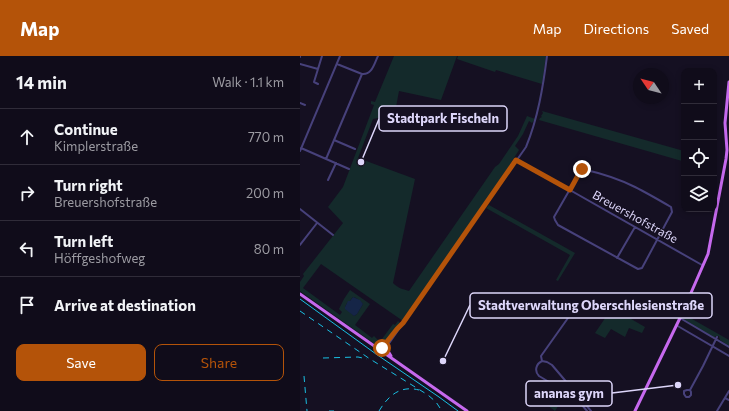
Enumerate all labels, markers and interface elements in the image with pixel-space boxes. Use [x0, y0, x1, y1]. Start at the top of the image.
text: Map [20, 17, 59, 40]
text: Map [533, 20, 562, 37]
text: Directions [584, 20, 649, 37]
text: Saved [671, 20, 709, 37]
north arrow [633, 68, 669, 104]
map controls [681, 68, 717, 212]
button: + [681, 68, 717, 104]
text: 14 min [16, 72, 67, 93]
text: Walk · 1.1 km [212, 74, 284, 90]
button: − [681, 104, 717, 140]
callout: Stadtpark Fischeln [379, 106, 507, 131]
text: Stadtpark Fischeln [387, 110, 499, 126]
text: Continue [54, 120, 118, 138]
icon: ahead [16, 126, 38, 148]
text: 770 m [248, 129, 284, 145]
text: Kimplerstraße [54, 138, 138, 154]
button: locate [681, 140, 717, 176]
route end [573, 160, 591, 178]
text: Turn right [54, 176, 123, 194]
button: layers [681, 176, 717, 212]
icon: right [16, 182, 38, 204]
text: 200 m [246, 185, 284, 201]
street label: Breuershofstraße [590, 187, 680, 245]
text: Breuershofstraße [54, 194, 157, 210]
text: Turn left [54, 232, 113, 250]
icon: left [16, 238, 38, 260]
text: 80 m [254, 241, 284, 257]
text: Höffgeshofweg [54, 250, 145, 266]
callout: Stadtverwaltung Oberschlesienstraße [470, 293, 712, 318]
icon: arrive [16, 294, 38, 316]
text: Arrive at destination [54, 296, 196, 314]
text: Stadtverwaltung Oberschlesienstraße [478, 297, 704, 313]
route start [373, 339, 391, 357]
button: Save [16, 344, 146, 381]
button: Share [154, 344, 284, 381]
callout: ananas gym [526, 381, 612, 406]
text: ananas gym [534, 385, 604, 401]

